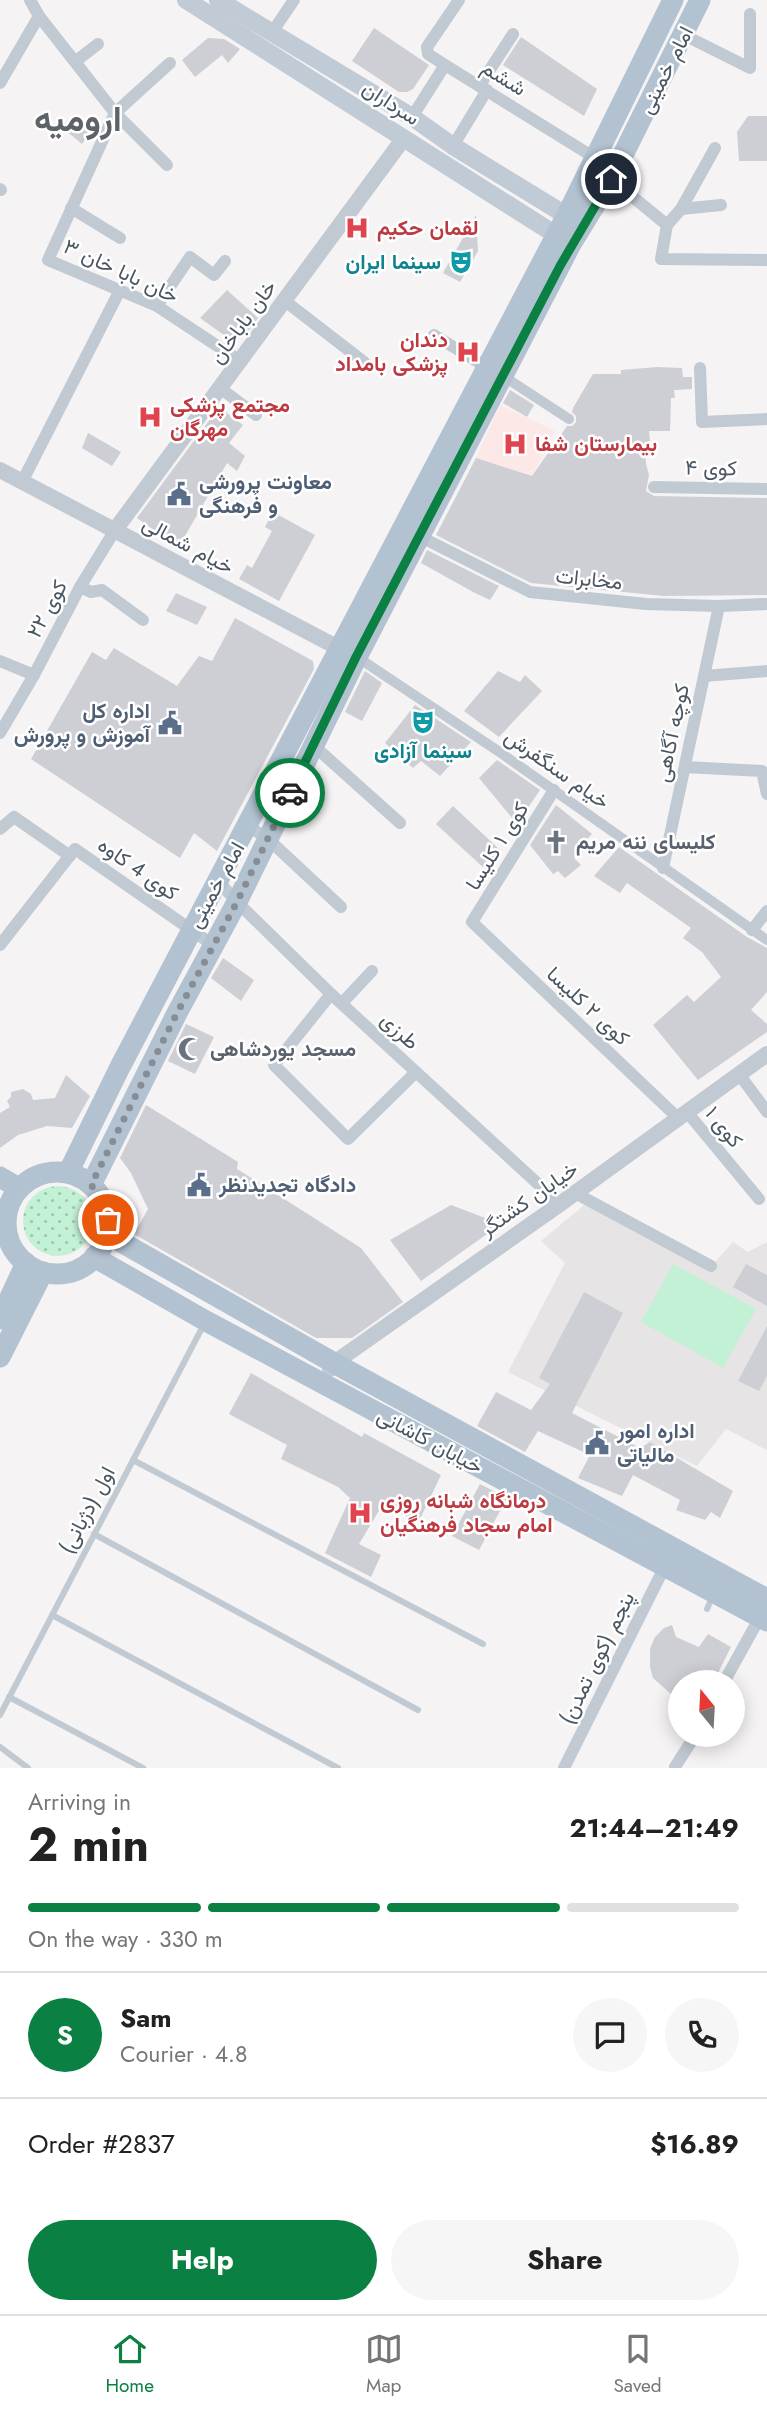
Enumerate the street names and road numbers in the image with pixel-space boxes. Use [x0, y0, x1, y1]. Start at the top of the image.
street label: امام خمینی [631, 21, 701, 119]
street label: ششم [476, 53, 532, 103]
street label: سرداران [356, 73, 426, 133]
street label: خان بابا خان ۳ [59, 231, 183, 311]
street label: خان باباخان [202, 274, 284, 370]
street label: کوی ۴ [685, 453, 737, 483]
street label: خیام شمالی [137, 508, 239, 582]
street label: مخابرات [554, 561, 624, 597]
street label: کوی ۲۲ [19, 575, 75, 643]
street label: کوچه آگاهی [647, 681, 697, 785]
street label: خیام سنگفرش [498, 722, 616, 816]
street label: کوی ۱ کلیسا [458, 796, 536, 896]
street label: کوی 4 کاوه [92, 830, 184, 908]
street label: امام خمینی [180, 836, 252, 934]
street label: کوی ۲ کلیسا [540, 960, 636, 1052]
street label: طرزی [374, 1005, 426, 1057]
street label: کوی ۱ [698, 1100, 750, 1154]
street label: خیابان کشتگر [473, 1154, 584, 1244]
street label: خیابان کاشانی [372, 1401, 488, 1481]
street label: اول (دژبانی) [51, 1461, 123, 1559]
street label: پنجم (کوی تمدن) [552, 1587, 642, 1729]

